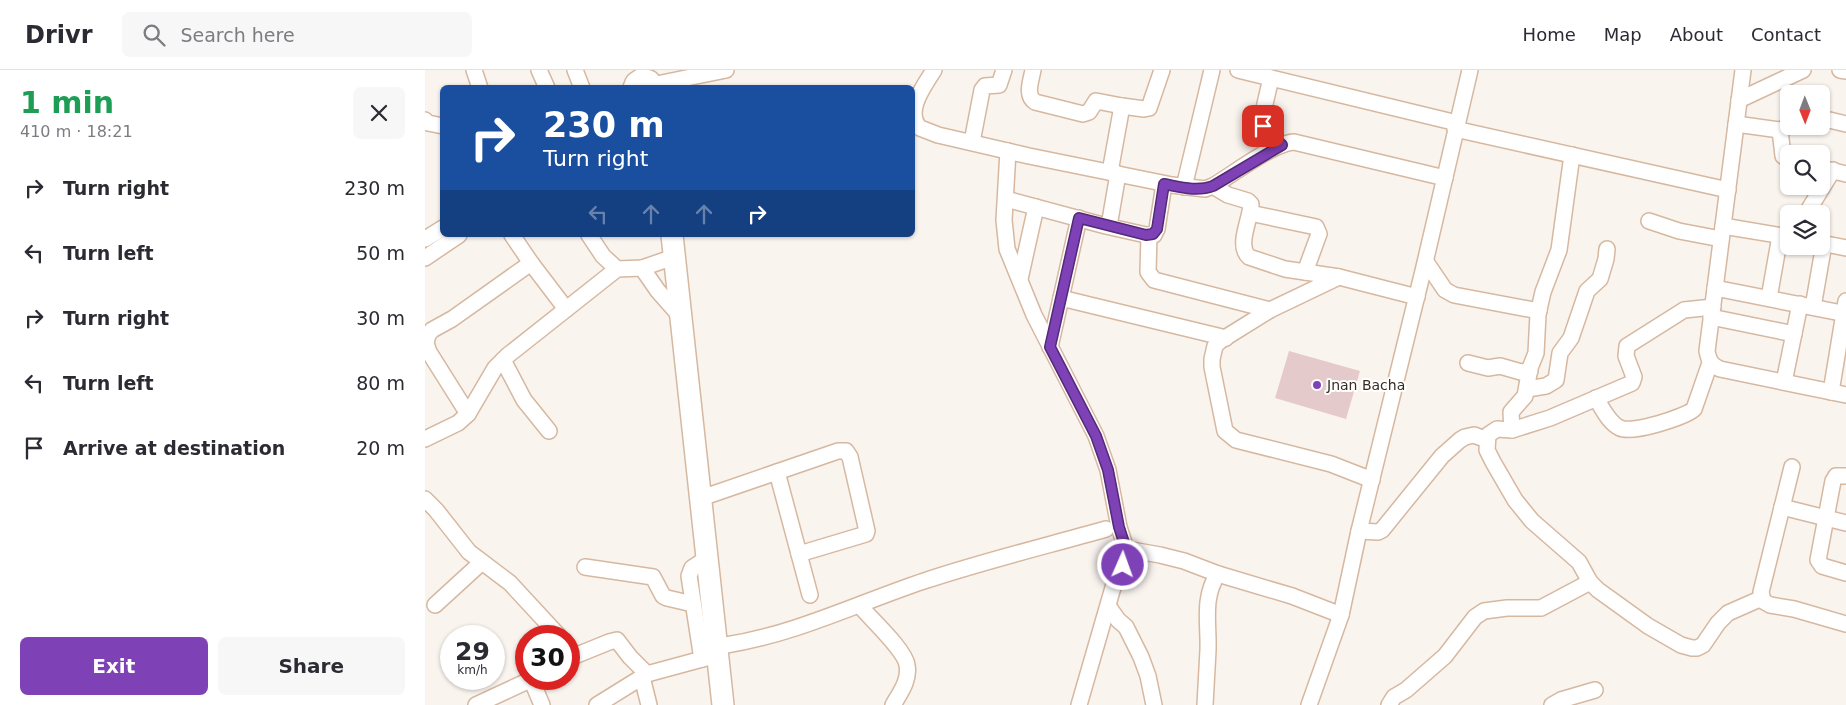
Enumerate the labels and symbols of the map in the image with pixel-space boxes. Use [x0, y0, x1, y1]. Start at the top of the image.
north arrow [1780, 85, 1830, 135]
pin [1242, 105, 1284, 147]
place label: Jnan Bacha [1326, 377, 1405, 393]
marker: Jnan Bacha [1311, 379, 1323, 391]
position arrow [1096, 538, 1148, 590]
speed limit sign: 30 [515, 625, 580, 690]

